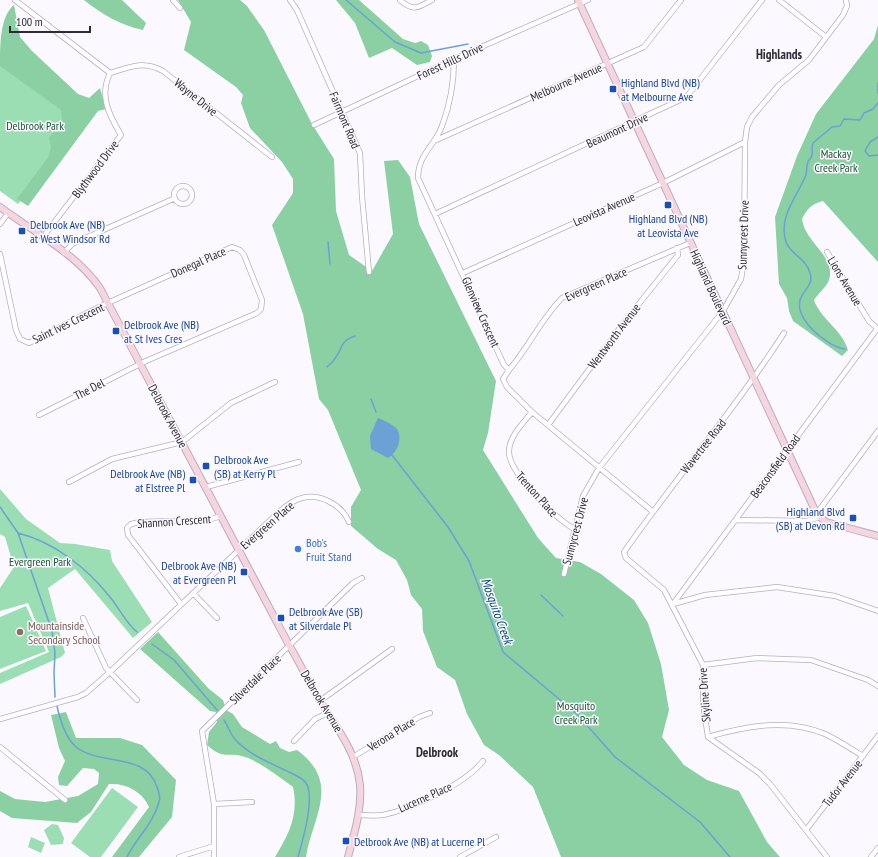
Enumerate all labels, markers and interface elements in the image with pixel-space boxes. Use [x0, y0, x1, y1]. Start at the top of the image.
scale bar [10, 8, 90, 34]
text: 100 m [16, 14, 43, 29]
street label: Forest Hills Drive [415, 39, 486, 83]
district label: Highlands [756, 46, 803, 63]
street label: Melbourne Avenue [528, 59, 604, 105]
street label: Wayne Drive [171, 75, 221, 119]
place label: Highland Blvd (NB) at Melbourne Ave [621, 75, 700, 104]
marker: Highland Blvd (NB) at Melbourne Ave [608, 84, 618, 94]
street label: Fairmont Road [326, 89, 364, 151]
street label: Beaumont Drive [584, 109, 650, 151]
park label: Delbrook Park [6, 118, 64, 133]
street label: Blythwood Drive [68, 137, 122, 201]
park label: Mackay Creek Park [814, 146, 858, 175]
street label: Leovista Avenue [571, 189, 637, 229]
marker: Highland Blvd (NB) at Leovista Ave [663, 200, 673, 210]
street label: Sunnycrest Drive [734, 200, 752, 270]
place label: Highland Blvd (NB) at Leovista Ave [629, 211, 708, 240]
place label: Delbrook Ave (NB) at West Windsor Rd [30, 217, 110, 246]
marker: Delbrook Ave (NB) at West Windsor Rd [17, 226, 27, 236]
street label: Donegal Place [168, 243, 228, 281]
street label: Highland Boulevard [687, 247, 735, 327]
street label: Lions Avenue [824, 254, 866, 308]
street label: Evergreen Place [563, 264, 629, 304]
street label: Glenview Crescent [459, 274, 504, 350]
street label: Saint Ives Crescent [30, 299, 107, 347]
street label: Wentworth Avenue [585, 300, 643, 372]
place label: Delbrook Ave (NB) at St Ives Cres [124, 317, 199, 346]
marker: Delbrook Ave (NB) at St Ives Cres [111, 326, 121, 336]
street label: The Del [71, 375, 107, 403]
street label: Delbrook Avenue [145, 382, 191, 450]
street label: Wavertree Road [677, 416, 729, 476]
street label: Beaconsfield Road [747, 431, 803, 501]
place label: Delbrook Ave (SB) at Kerry Pl [214, 452, 276, 481]
marker: Delbrook Ave (SB) at Kerry Pl [201, 461, 211, 471]
place label: Delbrook Ave (NB) at Elstree Pl [110, 466, 185, 495]
street label: Trenton Place [513, 468, 561, 520]
marker: Delbrook Ave (NB) at Elstree Pl [188, 475, 198, 485]
street label: Sunnycrest Drive [559, 495, 591, 567]
street label: Evergreen Place [237, 498, 297, 552]
place label: Highland Blvd (SB) at Devon Rd [776, 504, 845, 533]
street label: Shannon Crescent [137, 511, 212, 531]
marker: Highland Blvd (SB) at Devon Rd [848, 513, 858, 523]
place label: Bob's Fruit Stand [306, 535, 352, 564]
marker: Bob's Fruit Stand [293, 544, 303, 554]
park label: Evergreen Park [9, 554, 71, 569]
place label: Delbrook Ave (NB) at Evergreen Pl [161, 558, 236, 587]
marker: Delbrook Ave (NB) at Evergreen Pl [239, 567, 249, 577]
water label: Mosquito Creek [477, 576, 517, 648]
place label: Delbrook Ave (SB) at Silverdale Pl [289, 604, 363, 633]
marker: Delbrook Ave (SB) at Silverdale Pl [276, 613, 286, 623]
place label: Mountainside Secondary School [28, 618, 101, 647]
marker: Mountainside Secondary School [15, 627, 25, 637]
street label: Silverdale Place [226, 651, 284, 707]
street label: Delbrook Avenue [298, 667, 346, 735]
street label: Skyline Drive [695, 667, 713, 723]
park label: Mosquito Creek Park [554, 698, 598, 727]
street label: Verona Place [364, 714, 417, 755]
district label: Delbrook [416, 744, 459, 761]
street label: Tudor Avenue [819, 756, 865, 810]
street label: Lucerne Place [396, 779, 454, 815]
place label: Delbrook Ave (NB) at Lucerne Pl [354, 834, 485, 849]
marker: Delbrook Ave (NB) at Lucerne Pl [341, 836, 351, 846]

